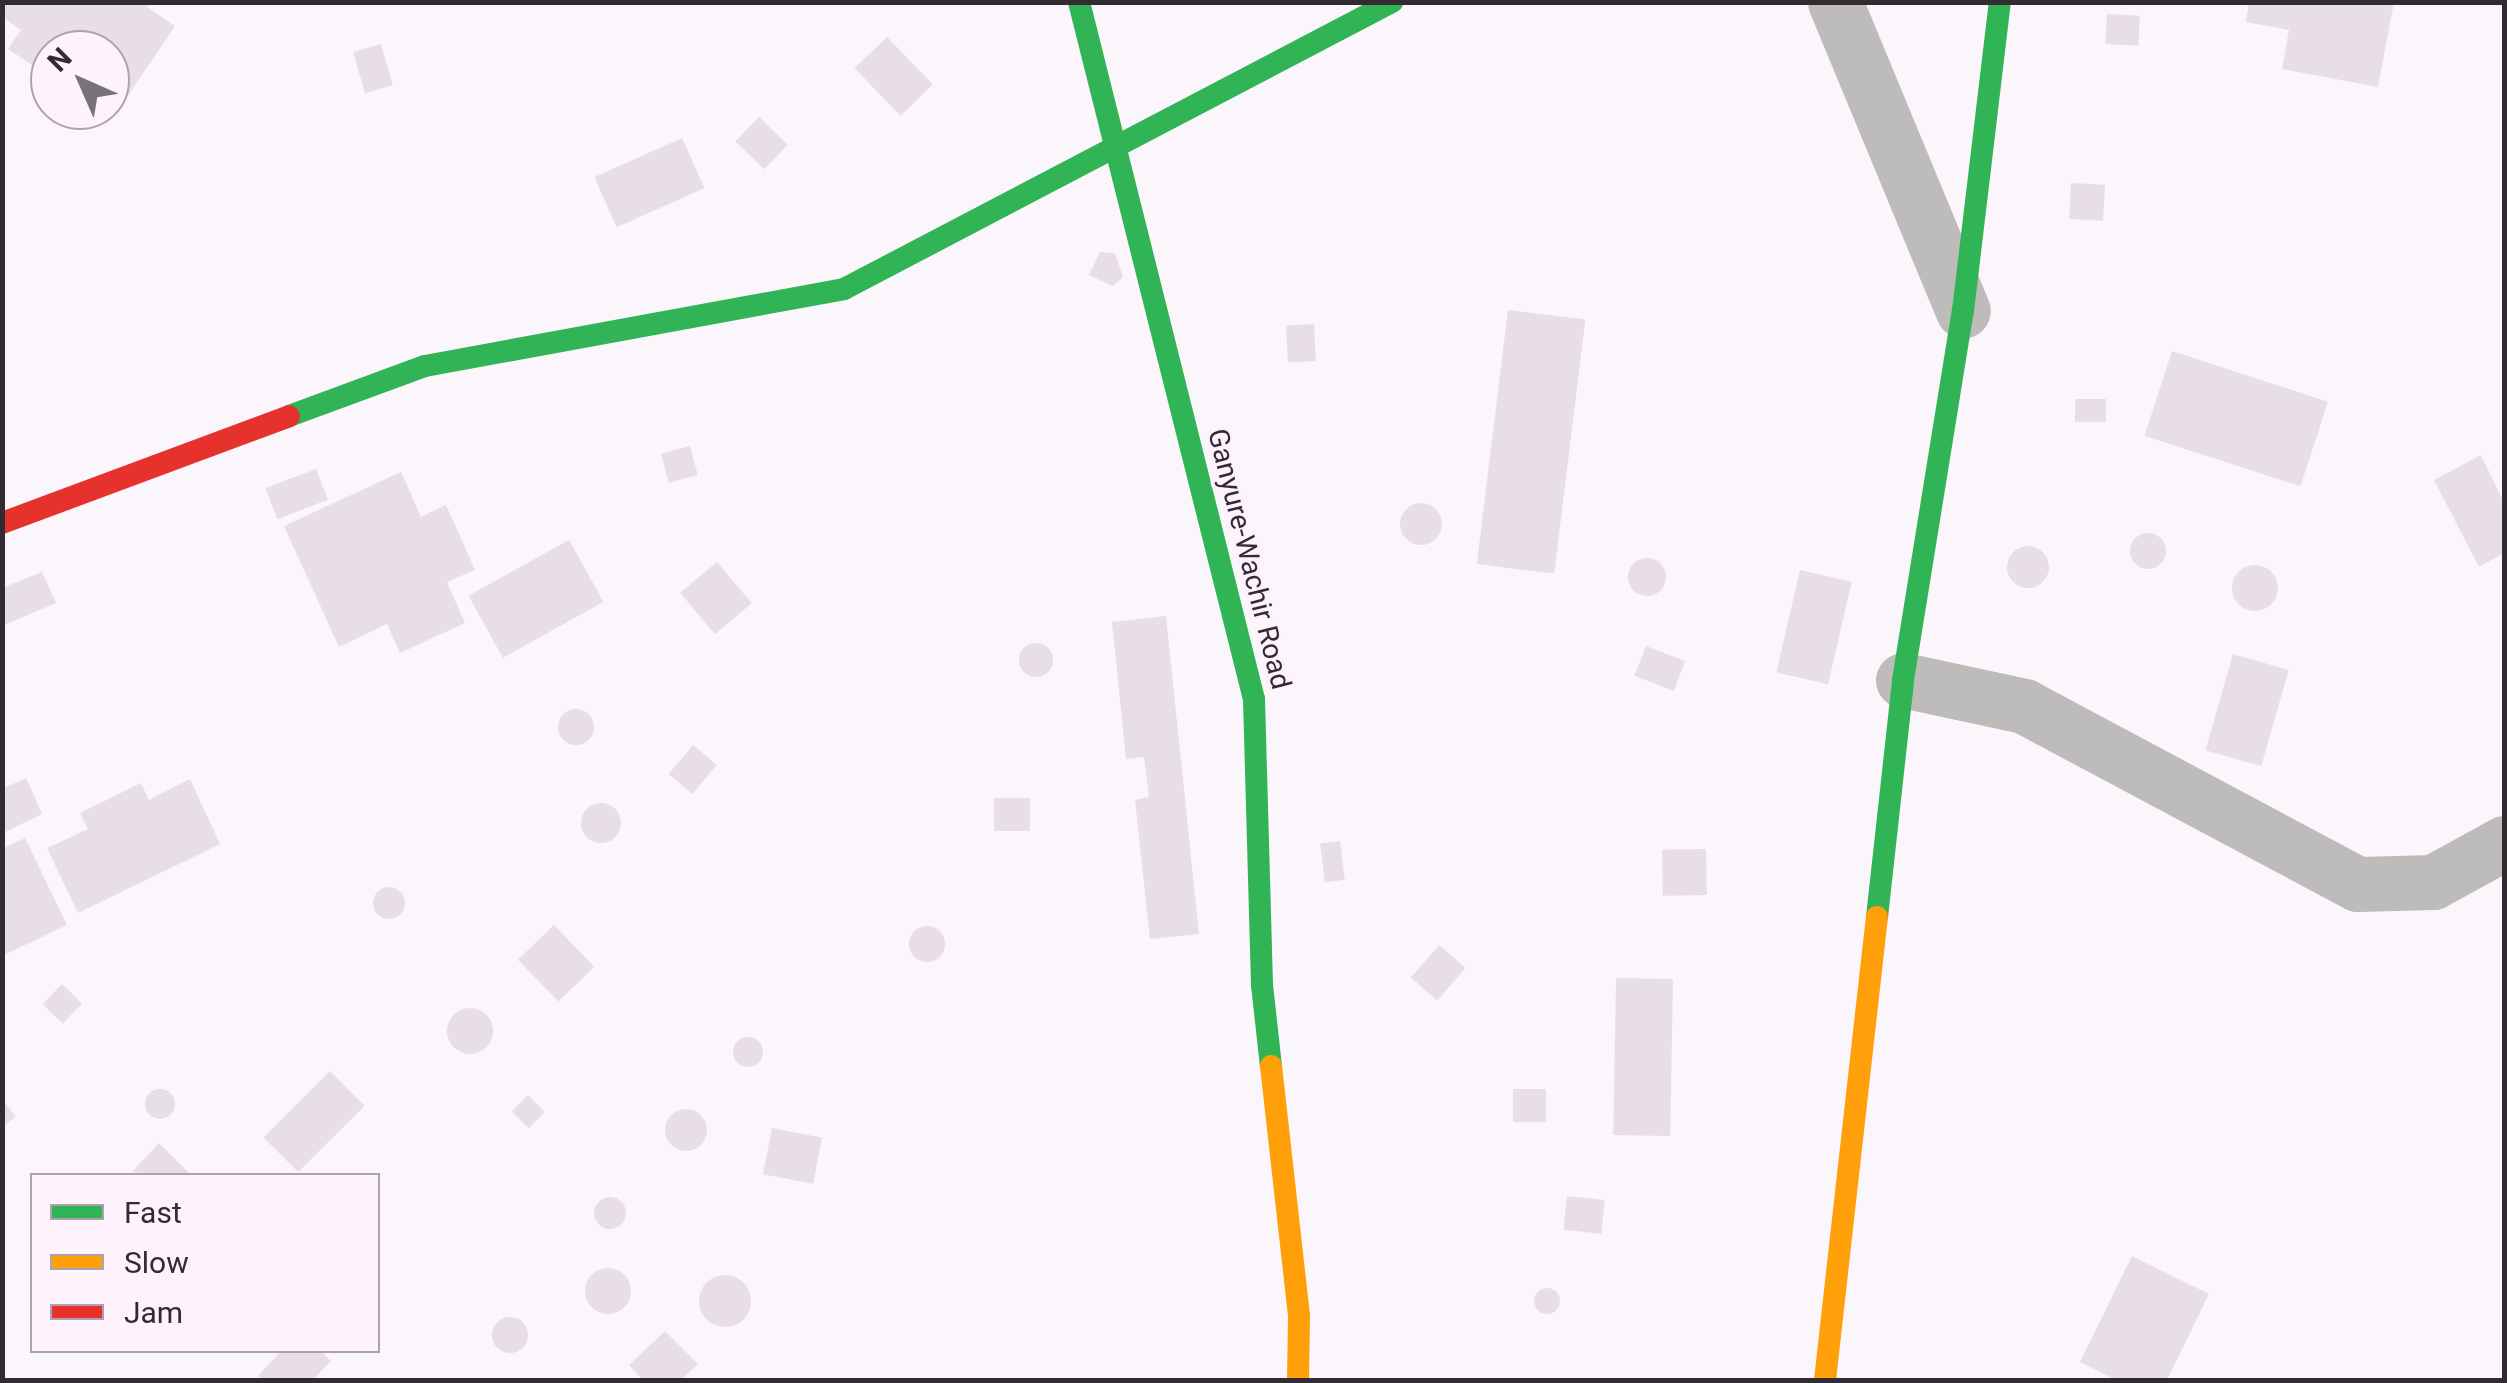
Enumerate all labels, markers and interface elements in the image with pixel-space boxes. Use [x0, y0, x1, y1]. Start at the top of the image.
north arrow [30, 30, 130, 130]
text: N [41, 41, 78, 79]
street label: Ganyure-Wachir Road [1200, 425, 1298, 693]
legend [30, 1173, 380, 1353]
text: Fast [124, 1195, 182, 1230]
text: Slow [124, 1245, 189, 1280]
text: Jam [124, 1295, 183, 1330]

